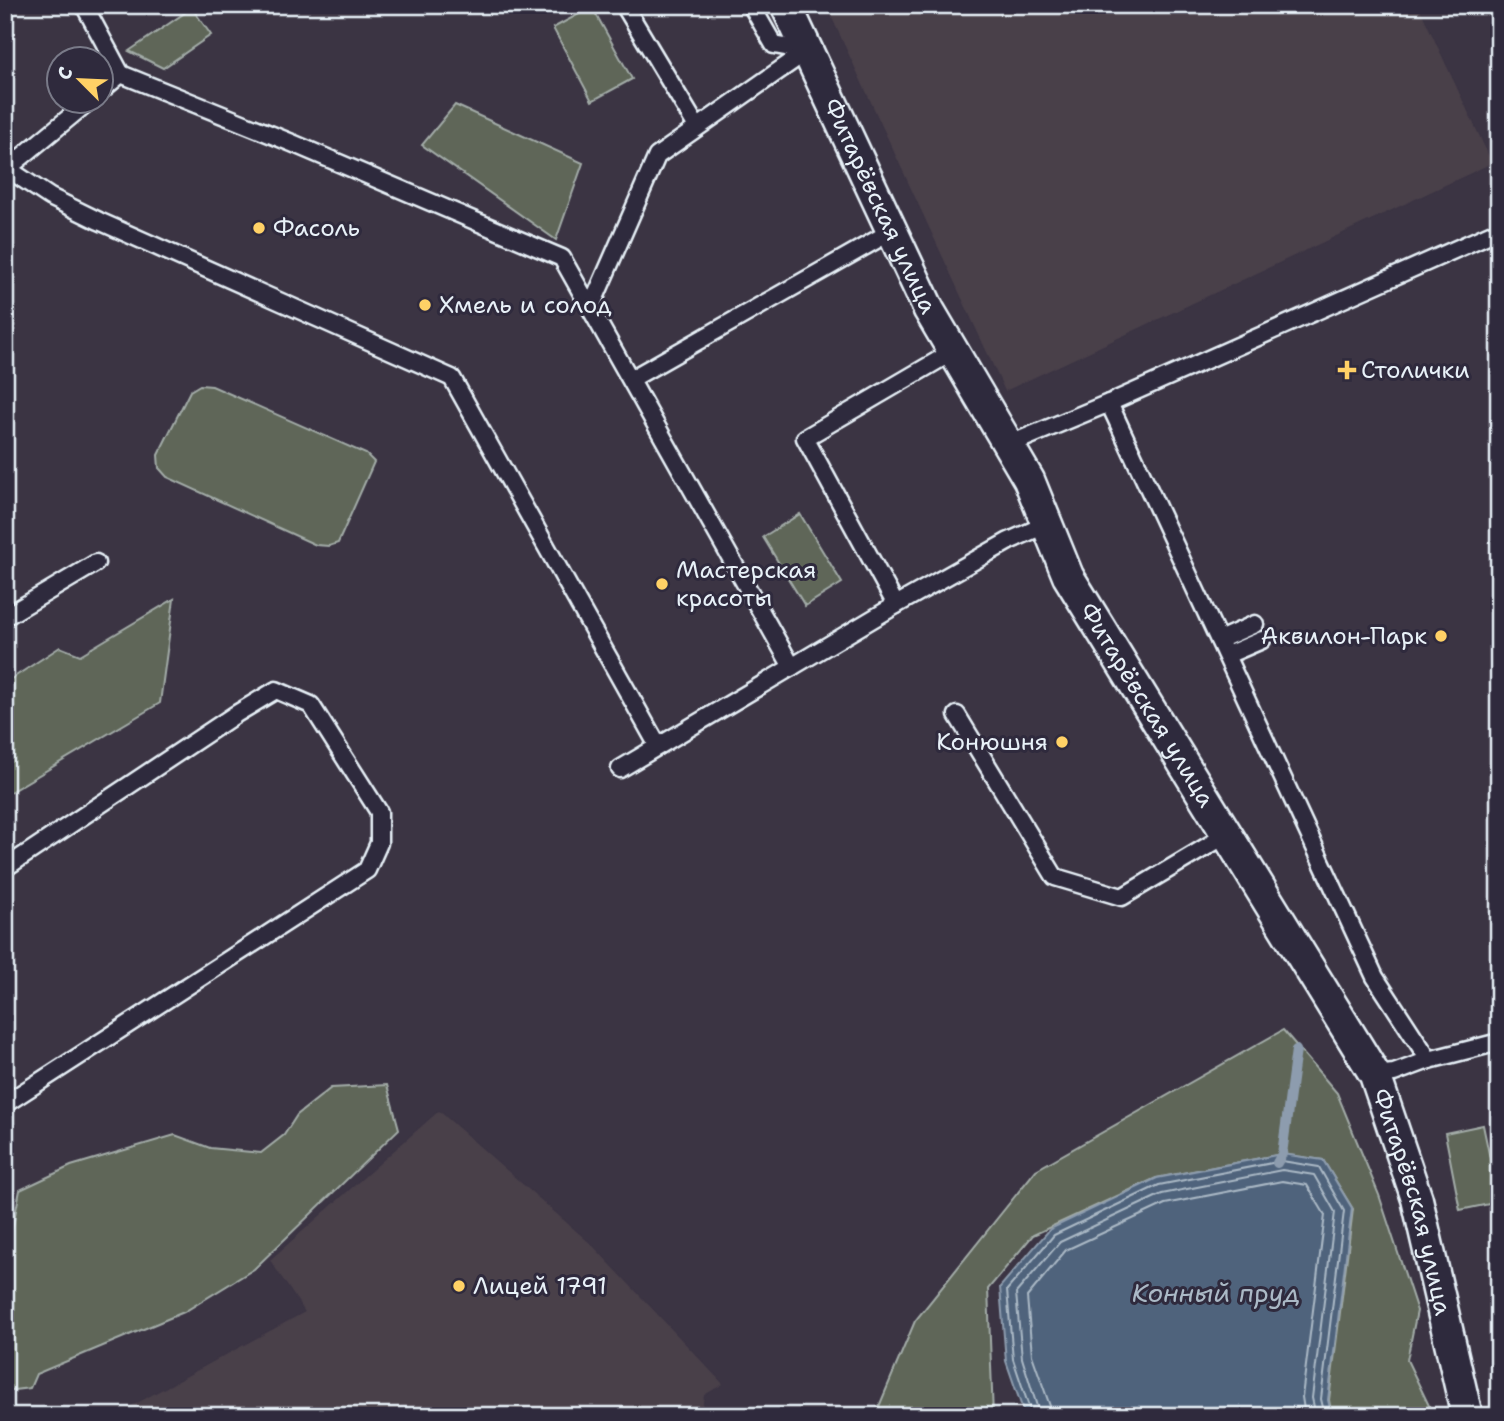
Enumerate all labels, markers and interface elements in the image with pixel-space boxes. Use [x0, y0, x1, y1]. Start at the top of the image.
north arrow [46, 46, 116, 116]
text: С [51, 63, 79, 84]
street label: Фитарёвская улица [816, 93, 945, 319]
place label: Фасоль [273, 212, 360, 244]
marker: Фасоль [251, 220, 267, 236]
place label: Хмель и солод [439, 289, 612, 321]
marker: Хмель и солод [417, 297, 433, 313]
place label: Столички [1361, 354, 1470, 386]
marker: Столички [1339, 362, 1355, 378]
place label: Мастерская красоты [676, 554, 816, 614]
marker: Мастерская красоты [654, 576, 670, 592]
street label: Фитарёвская улица [1072, 597, 1222, 813]
place label: Аквилон-Парк [1261, 620, 1427, 652]
marker: Аквилон-Парк [1433, 628, 1449, 644]
place label: Конюшня [936, 726, 1048, 758]
marker: Конюшня [1054, 734, 1070, 750]
street label: Фитарёвская улица [1365, 1084, 1459, 1318]
place label: Лицей 1791 [473, 1270, 607, 1302]
water label: Конный пруд [1132, 1275, 1300, 1310]
marker: Лицей 1791 [451, 1278, 467, 1294]

